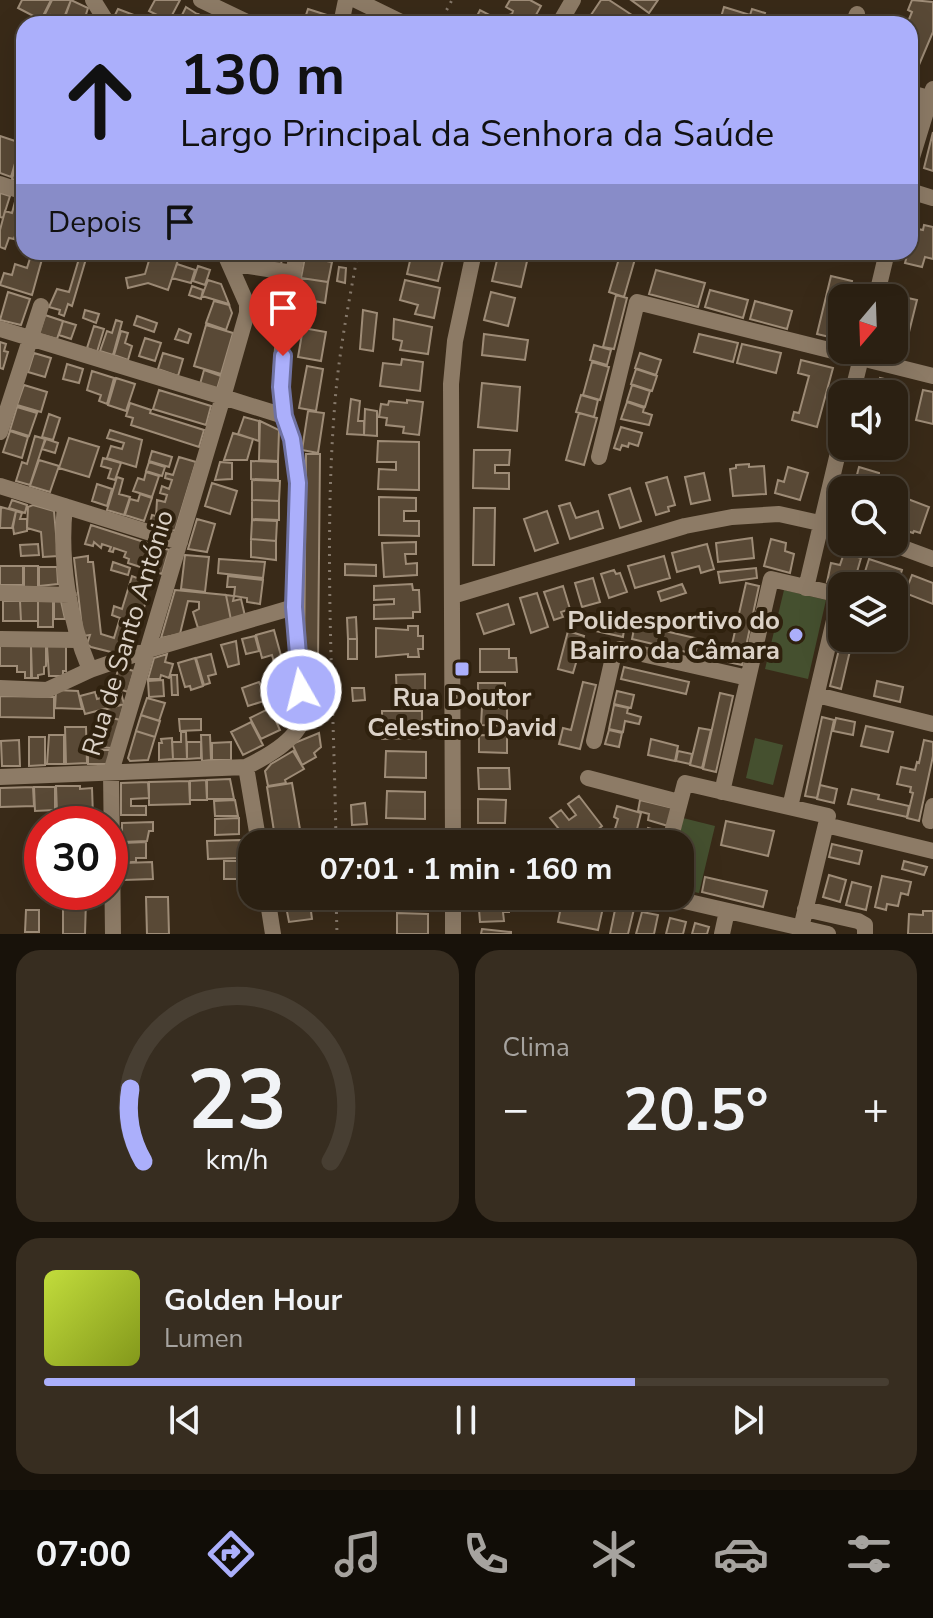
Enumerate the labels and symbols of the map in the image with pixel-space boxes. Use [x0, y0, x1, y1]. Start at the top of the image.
pin [249, 274, 317, 356]
north arrow [828, 284, 908, 364]
street label: Rua de Santo António [74, 506, 182, 760]
place label: Polidesportivo do Bairro da Câmara [567, 603, 780, 668]
marker: Polidesportivo do Bairro da Câmara [787, 626, 805, 644]
position arrow [259, 648, 343, 732]
marker: Rua Doutor Celestino David [453, 660, 471, 678]
place label: Rua Doutor Celestino David [367, 680, 557, 745]
speed limit sign: 30 [24, 806, 128, 910]

